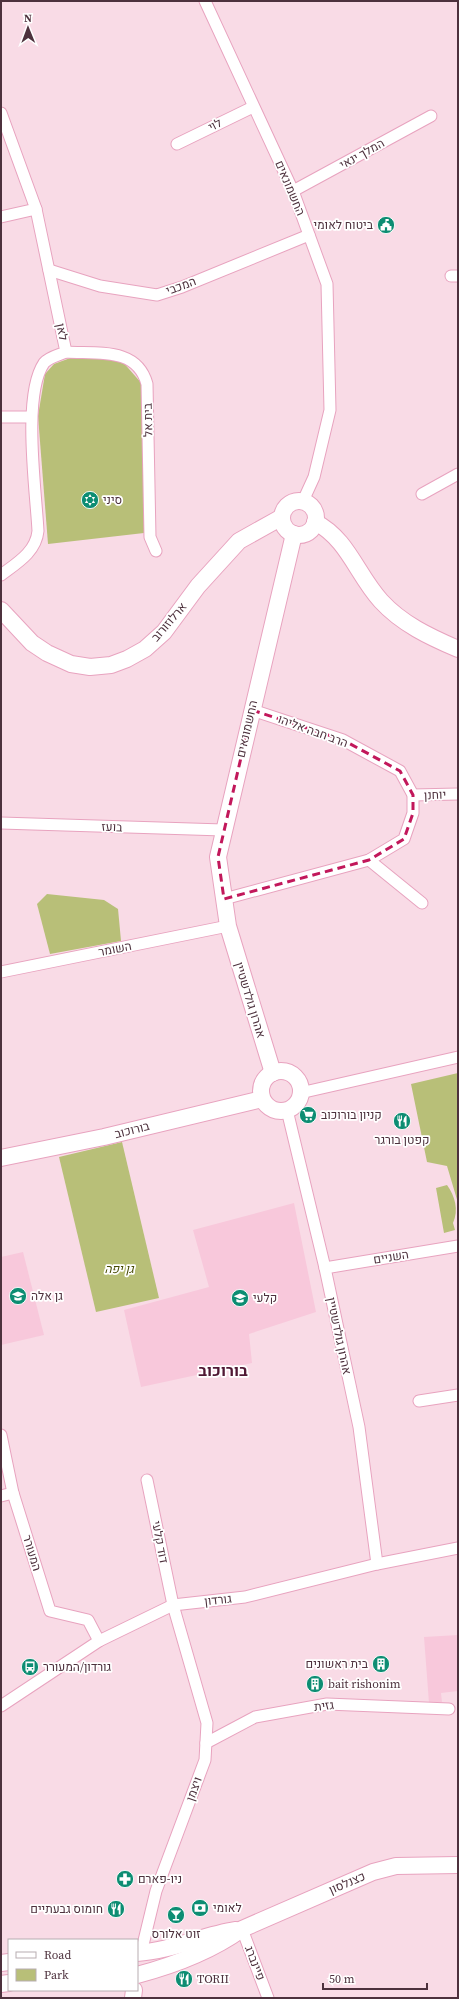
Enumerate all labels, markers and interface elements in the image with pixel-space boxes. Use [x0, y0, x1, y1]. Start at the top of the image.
north arrow [8, 8, 48, 48]
text: N [24, 11, 32, 26]
street label: לוי [205, 115, 225, 135]
street label: המלך ינאי [337, 135, 387, 173]
street label: החשמונאים [271, 158, 309, 218]
public building icon: ביטוח לאומי [376, 215, 396, 235]
place label: ביטוח לאומי [313, 217, 374, 233]
street label: המכבי [164, 273, 198, 299]
street label: לאן [52, 322, 72, 342]
street label: בית אל [140, 402, 156, 437]
synagogue icon: סיני [80, 490, 100, 510]
place label: סיני [103, 492, 122, 508]
street label: ארלוזורוב [148, 599, 191, 645]
street label: החשמונאים [233, 699, 261, 759]
street label: הרב חבה אליהו [276, 711, 350, 751]
street label: יוחנן [424, 787, 446, 803]
street label: בועז [101, 819, 123, 835]
street label: השומר [97, 938, 133, 960]
street label: אהרון גולדשטיין [231, 960, 269, 1040]
supermarket icon: קניון בורוכוב [298, 1105, 318, 1125]
place label: קניון בורוכוב [321, 1107, 382, 1123]
restaurant icon: קפטן בורגר [392, 1111, 412, 1131]
street label: בורוכוב [113, 1118, 152, 1142]
place label: קפטן בורגר [375, 1132, 429, 1148]
street label: השניים [372, 1246, 410, 1268]
park label: גן יפה [104, 1261, 135, 1277]
school or university icon: גן אלה [8, 1286, 28, 1306]
place label: גן אלה [31, 1288, 63, 1304]
school or university icon: קלעי [230, 1288, 250, 1308]
place label: קלעי [253, 1290, 277, 1306]
street label: אהרון גולדשטיין [323, 1296, 355, 1376]
district label: בורוכוב [198, 1359, 248, 1381]
street label: דוד קלעי [148, 1519, 172, 1565]
street label: המעורר [19, 1533, 45, 1573]
street label: גורדון [204, 1591, 233, 1609]
building icon: בית ראשונים [371, 1654, 391, 1674]
place label: בית ראשונים [306, 1656, 369, 1672]
bus stop icon: גורדון/המעורר [20, 1657, 40, 1677]
place label: גורדון/המעורר [43, 1659, 112, 1675]
building icon: bait rishonim [305, 1674, 325, 1694]
place label: bait rishonim [328, 1676, 401, 1692]
street label: גזית [313, 1697, 335, 1715]
street label: ויצמן [182, 1775, 206, 1803]
street label: כצנלסון [326, 1868, 368, 1898]
pharmacy icon: ניו-פארם [115, 1869, 135, 1889]
place label: ניו-פארם [138, 1871, 182, 1887]
bank icon: לאומי [190, 1898, 210, 1918]
restaurant icon: חומוס גבעתיים [106, 1899, 126, 1919]
place label: לאומי [213, 1900, 242, 1916]
place label: חומוס גבעתיים [30, 1901, 103, 1917]
bar icon: זוט אלורס [166, 1905, 186, 1925]
place label: זוט אלורס [152, 1926, 200, 1942]
legend [8, 1939, 138, 1991]
street label: פיינברג [241, 1943, 269, 1983]
text: Road [44, 1947, 71, 1963]
scale bar [323, 1965, 427, 1991]
text: Park [44, 1967, 69, 1983]
restaurant icon: TORII [174, 1969, 194, 1989]
place label: TORII [197, 1971, 229, 1987]
text: 50 m [329, 1971, 355, 1987]

